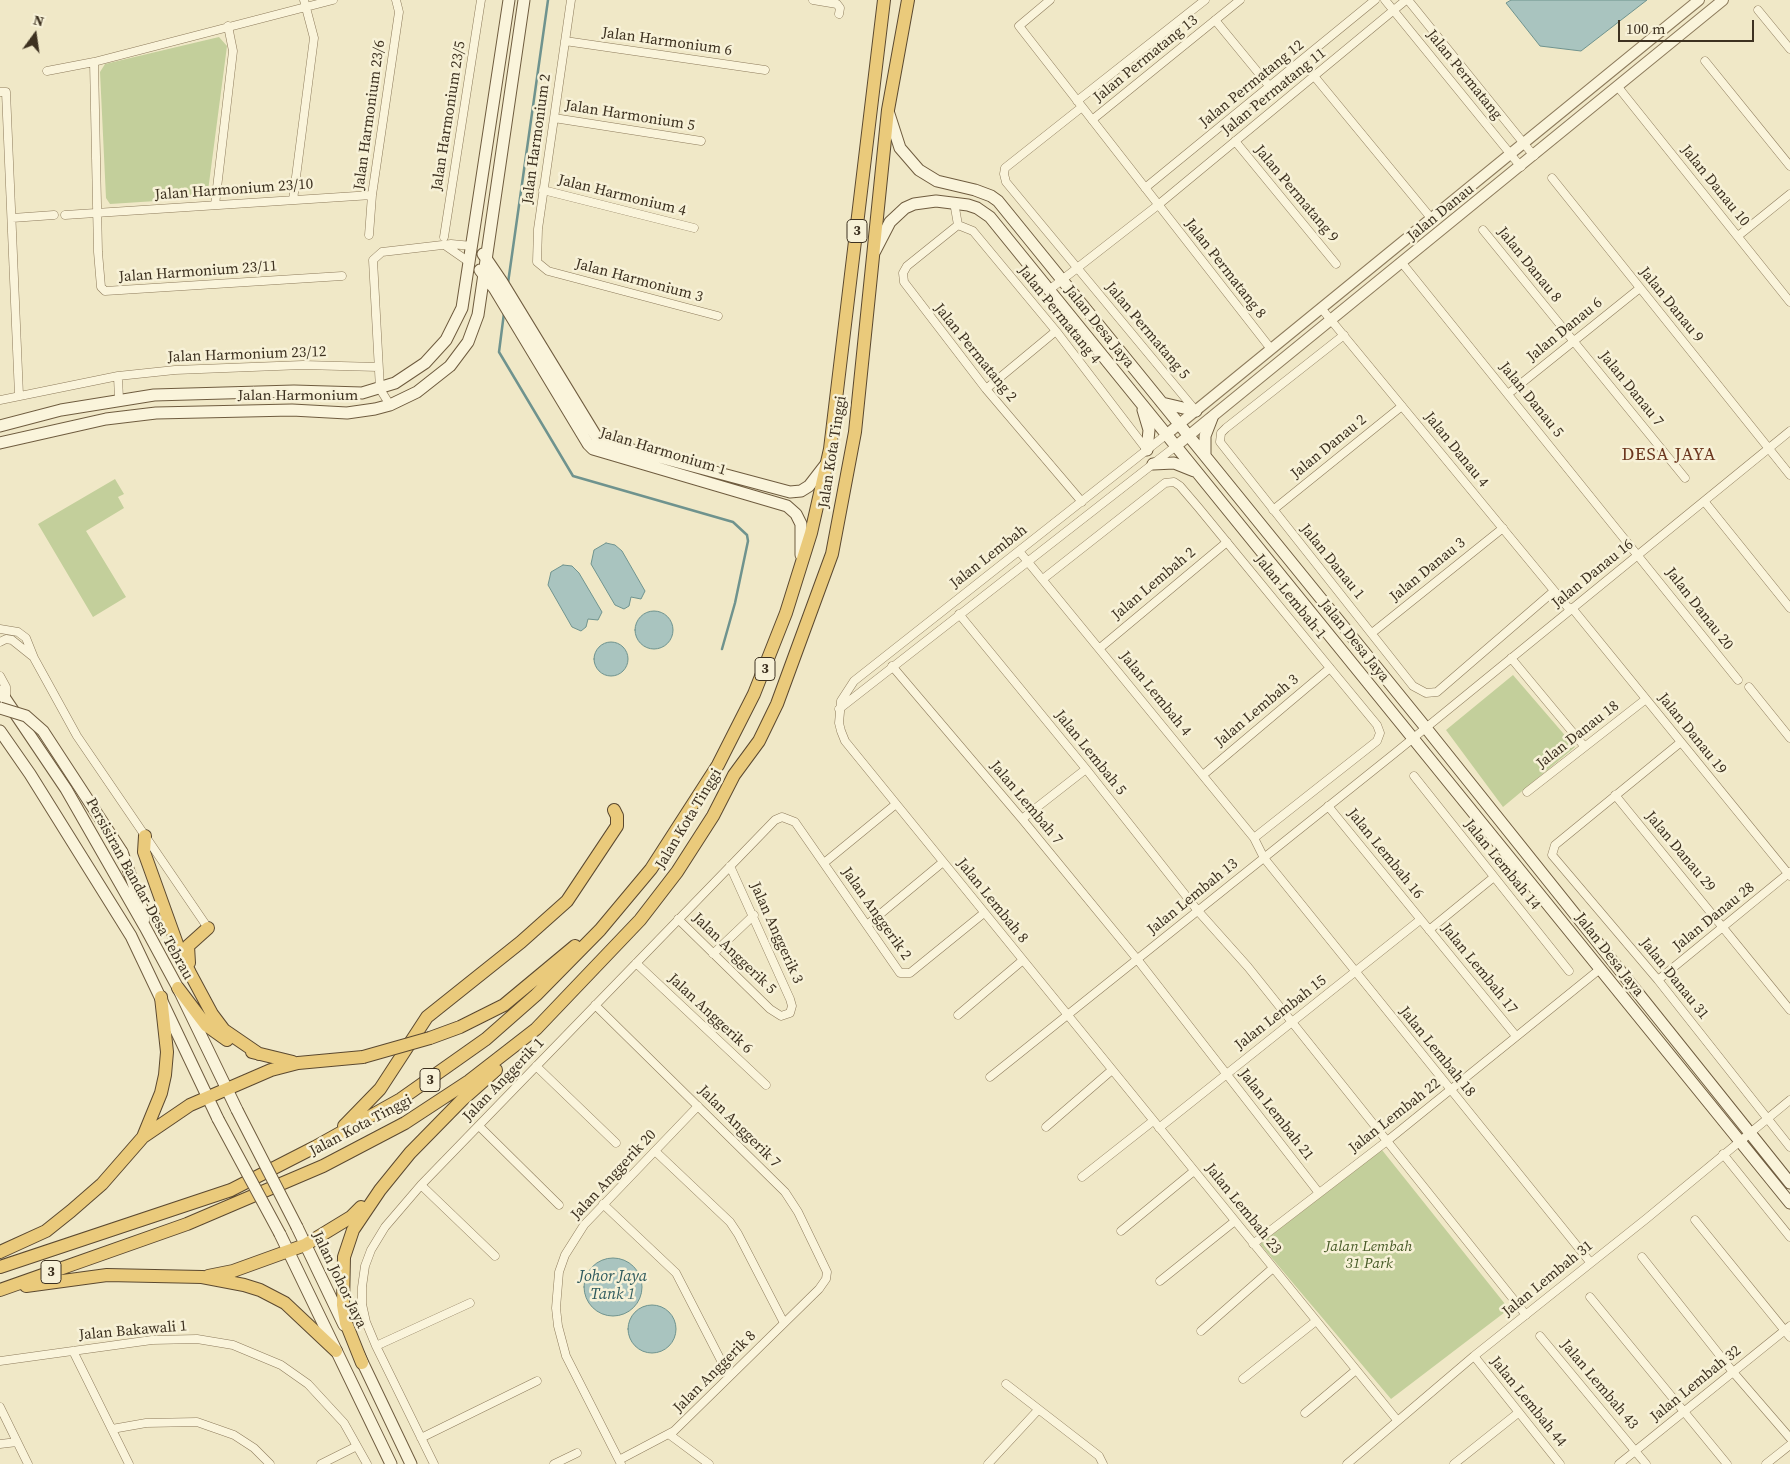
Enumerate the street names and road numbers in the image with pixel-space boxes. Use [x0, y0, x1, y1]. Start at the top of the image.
street label: Jalan Permatang 13 [1090, 11, 1202, 107]
street label: Jalan Harmonium 6 [601, 24, 733, 60]
street label: Jalan Permatang [1422, 26, 1506, 124]
street label: Jalan Permatang 12 [1196, 36, 1308, 132]
street label: Jalan Harmonium 23/6 [351, 39, 389, 191]
street label: Jalan Harmonium 23/5 [428, 40, 470, 192]
street label: Jalan Permatang 11 [1218, 44, 1330, 140]
street label: Jalan Harmonium 2 [519, 73, 555, 205]
street label: Jalan Harmonium 5 [564, 97, 696, 135]
street label: Jalan Permatang 9 [1250, 142, 1342, 246]
street label: Jalan Danau 10 [1677, 142, 1753, 230]
street label: Jalan Harmonium 4 [556, 171, 688, 221]
street label: Jalan Harmonium 23/10 [154, 175, 314, 205]
street label: Jalan Danau [1404, 181, 1478, 245]
street label: Jalan Permatang 8 [1181, 216, 1269, 322]
road number: 3 [847, 220, 867, 242]
street label: Jalan Danau 8 [1493, 224, 1565, 306]
street label: Jalan Harmonium 3 [573, 255, 705, 307]
street label: Jalan Harmonium 23/11 [118, 257, 278, 287]
street label: Jalan Permatang 4 [1014, 262, 1104, 368]
street label: Jalan Danau 9 [1635, 264, 1707, 346]
street label: Jalan Permatang 5 [1101, 279, 1193, 383]
street label: Jalan Desa Jaya [1060, 282, 1138, 372]
street label: Jalan Danau 6 [1524, 294, 1606, 366]
street label: Jalan Permatang 2 [930, 300, 1020, 406]
street label: Jalan Harmonium 23/12 [167, 343, 327, 367]
street label: Jalan Danau 7 [1595, 348, 1667, 430]
street label: Jalan Danau 5 [1495, 359, 1567, 441]
street label: Jalan Harmonium [238, 387, 358, 405]
street label: Jalan Kota Tinggi [815, 394, 851, 510]
street label: Jalan Danau 4 [1420, 409, 1492, 491]
street label: Jalan Danau 2 [1288, 411, 1370, 483]
street label: Jalan Harmonium 1 [598, 424, 728, 480]
street label: Jalan Lembah [947, 521, 1031, 593]
street label: Jalan Danau 1 [1296, 521, 1368, 603]
street label: Jalan Danau 3 [1387, 534, 1469, 606]
street label: Jalan Danau 16 [1549, 536, 1637, 612]
street label: Jalan Lembah 2 [1108, 544, 1200, 624]
street label: Jalan Lembah 1 [1250, 551, 1330, 643]
street label: Jalan Danau 20 [1661, 564, 1737, 654]
street label: Jalan Desa Jaya [1315, 596, 1393, 686]
street label: Jalan Lembah 4 [1115, 648, 1195, 740]
road number: 3 [755, 658, 775, 681]
street label: Jalan Lembah 3 [1211, 671, 1303, 751]
street label: Jalan Danau 19 [1654, 690, 1730, 778]
street label: Jalan Danau 18 [1533, 697, 1623, 773]
street label: Jalan Lembah 5 [1050, 707, 1130, 799]
street label: Jalan Lembah 7 [986, 757, 1066, 849]
street label: Jalan Kota Tinggi [652, 766, 726, 872]
street label: Persisiran Bandar Desa Tebrau [81, 795, 197, 983]
street label: Jalan Lembah 16 [1343, 805, 1427, 903]
street label: Jalan Danau 29 [1641, 808, 1719, 896]
street label: Jalan Lembah 14 [1460, 816, 1544, 914]
street label: Jalan Lembah 8 [952, 855, 1032, 947]
street label: Jalan Lembah 13 [1144, 855, 1242, 939]
street label: Jalan Anggerik 2 [837, 864, 915, 964]
street label: Jalan Anggerik 3 [746, 879, 806, 987]
street label: Jalan Danau 28 [1670, 879, 1758, 955]
street label: Jalan Anggerik 5 [688, 910, 780, 998]
street label: Jalan Desa Jaya [1571, 910, 1647, 1000]
street label: Jalan Lembah 17 [1437, 920, 1521, 1018]
street label: Jalan Danau 31 [1636, 935, 1712, 1023]
street label: Jalan Anggerik 6 [664, 970, 756, 1058]
street label: Jalan Lembah 15 [1232, 972, 1330, 1054]
street label: Jalan Lembah 18 [1395, 1003, 1479, 1101]
street label: Jalan Anggerik 1 [460, 1034, 548, 1126]
street label: Jalan Lembah 21 [1235, 1066, 1317, 1164]
road number: 3 [420, 1068, 440, 1092]
street label: Jalan Lembah 22 [1346, 1075, 1444, 1157]
street label: Jalan Anggerik 7 [694, 1082, 784, 1172]
street label: Jalan Kota Tinggi [307, 1091, 415, 1161]
street label: Jalan Anggerik 20 [568, 1126, 660, 1224]
street label: Jalan Lembah 23 [1201, 1160, 1285, 1258]
street label: Jalan Johor Jaya [308, 1229, 370, 1331]
street label: Jalan Lembah 31 [1499, 1237, 1597, 1321]
road number: 3 [41, 1260, 61, 1284]
street label: Jalan Bakawali 1 [78, 1317, 188, 1345]
street label: Jalan Anggerik 8 [670, 1327, 760, 1417]
street label: Jalan Lembah 43 [1556, 1337, 1642, 1433]
street label: Jalan Lembah 32 [1647, 1342, 1745, 1426]
street label: Jalan Lembah 44 [1486, 1353, 1570, 1451]

